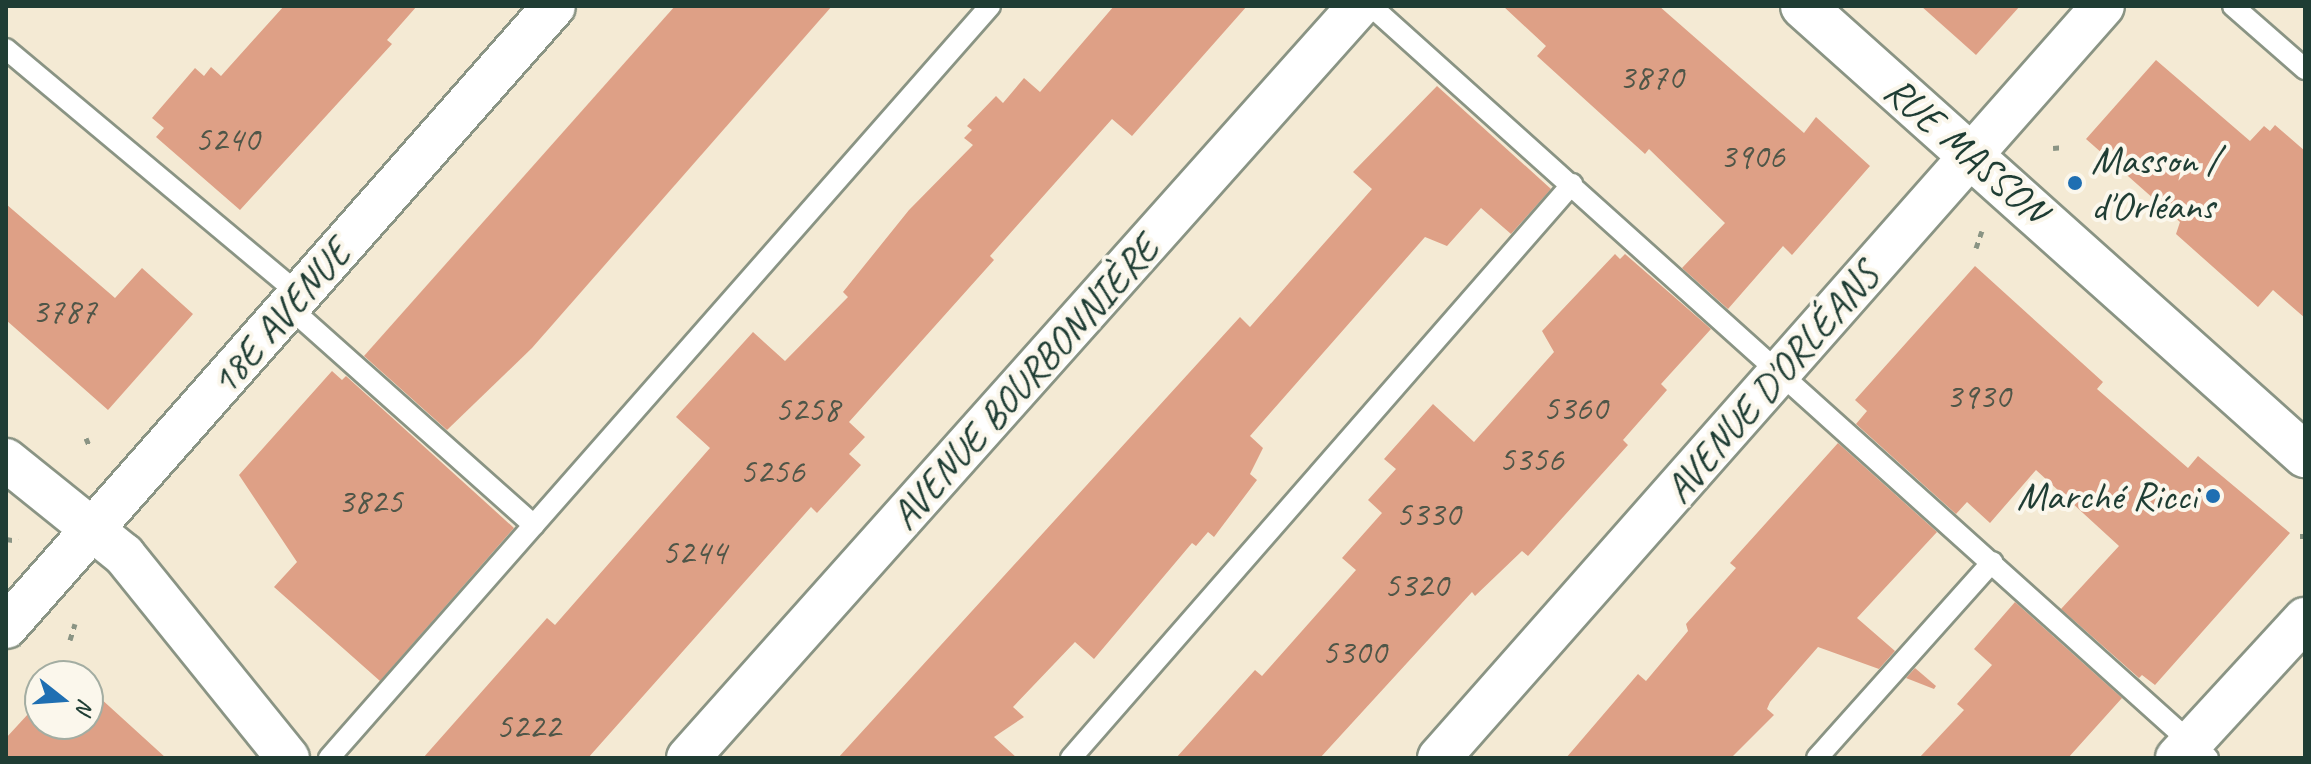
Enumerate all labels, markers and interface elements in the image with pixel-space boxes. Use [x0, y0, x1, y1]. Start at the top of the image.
house number: 3870 [1619, 56, 1683, 100]
street label: RUE MASSON [1875, 66, 2057, 234]
house number: 5240 [195, 118, 259, 162]
house number: 3906 [1720, 135, 1784, 179]
place label: Masson / d'Orléans [2091, 136, 2220, 230]
marker: Masson / d'Orléans [2066, 174, 2084, 192]
street label: AVENUE BOURBONNIÈRE [880, 225, 1168, 539]
street label: 18E AVENUE [200, 230, 360, 404]
street label: AVENUE D'ORLÉANS [1654, 252, 1888, 512]
house number: 3787 [32, 290, 96, 334]
house number: 3930 [1946, 375, 2010, 419]
house number: 5360 [1543, 387, 1607, 431]
house number: 5258 [775, 388, 839, 432]
house number: 5356 [1499, 438, 1563, 482]
house number: 5256 [740, 450, 804, 494]
place label: Marché Ricci [2017, 472, 2197, 520]
house number: 3825 [338, 480, 402, 524]
marker: Marché Ricci [2204, 487, 2222, 505]
house number: 5330 [1396, 493, 1460, 537]
house number: 5244 [662, 531, 726, 575]
house number: 5320 [1384, 564, 1448, 608]
house number: 5300 [1322, 631, 1386, 675]
north arrow [24, 660, 104, 740]
text: N [70, 696, 100, 717]
house number: 5222 [496, 705, 560, 749]

